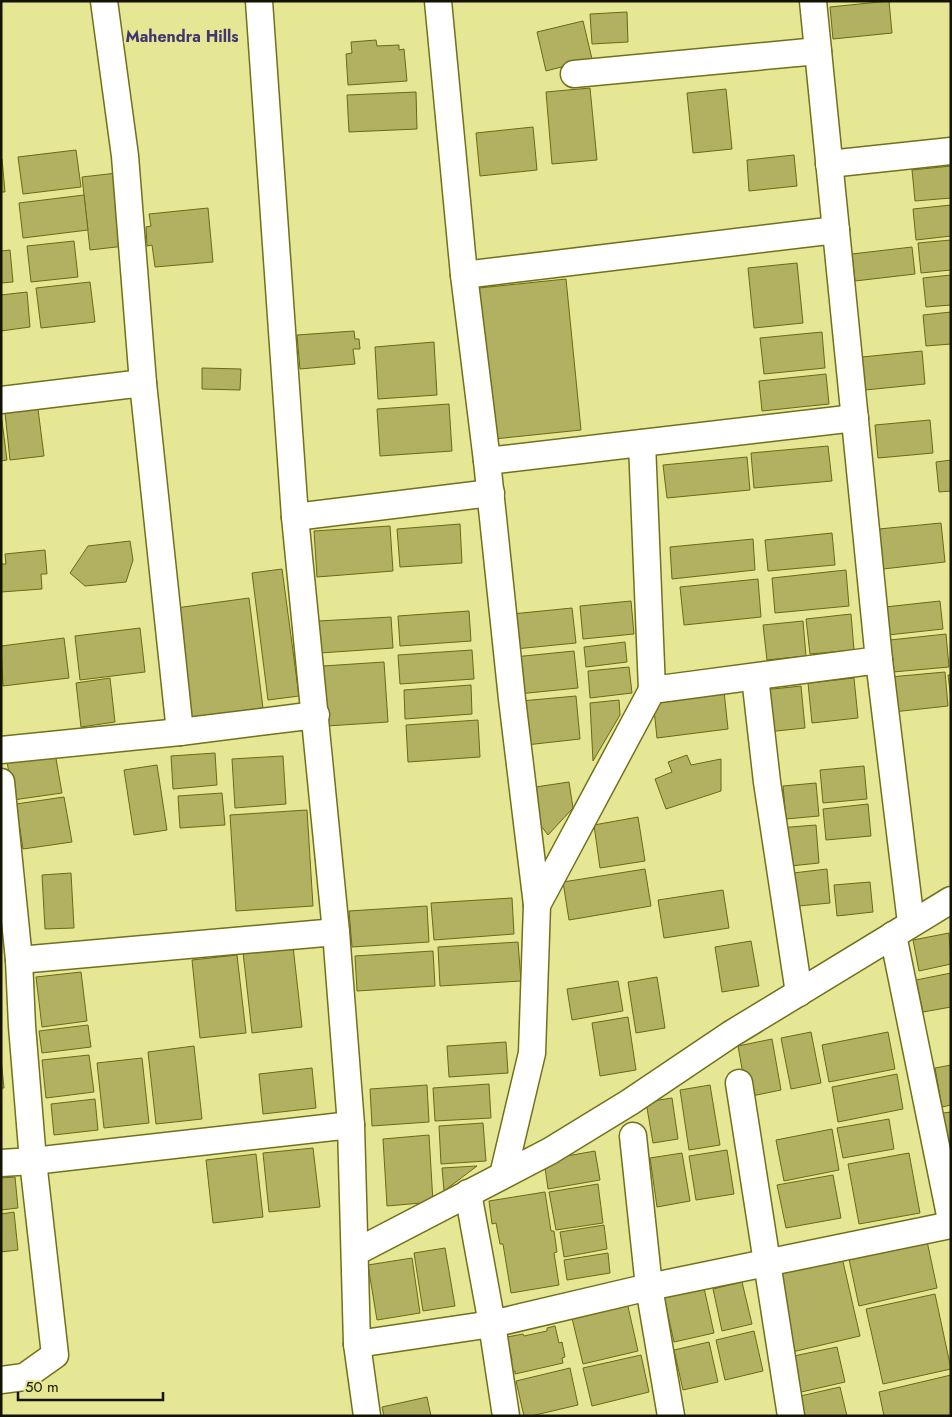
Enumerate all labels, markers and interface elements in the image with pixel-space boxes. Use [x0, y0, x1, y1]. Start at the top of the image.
district label: Mahendra Hills [125, 25, 239, 48]
scale bar [18, 1370, 162, 1402]
text: 50 m [25, 1376, 59, 1398]

